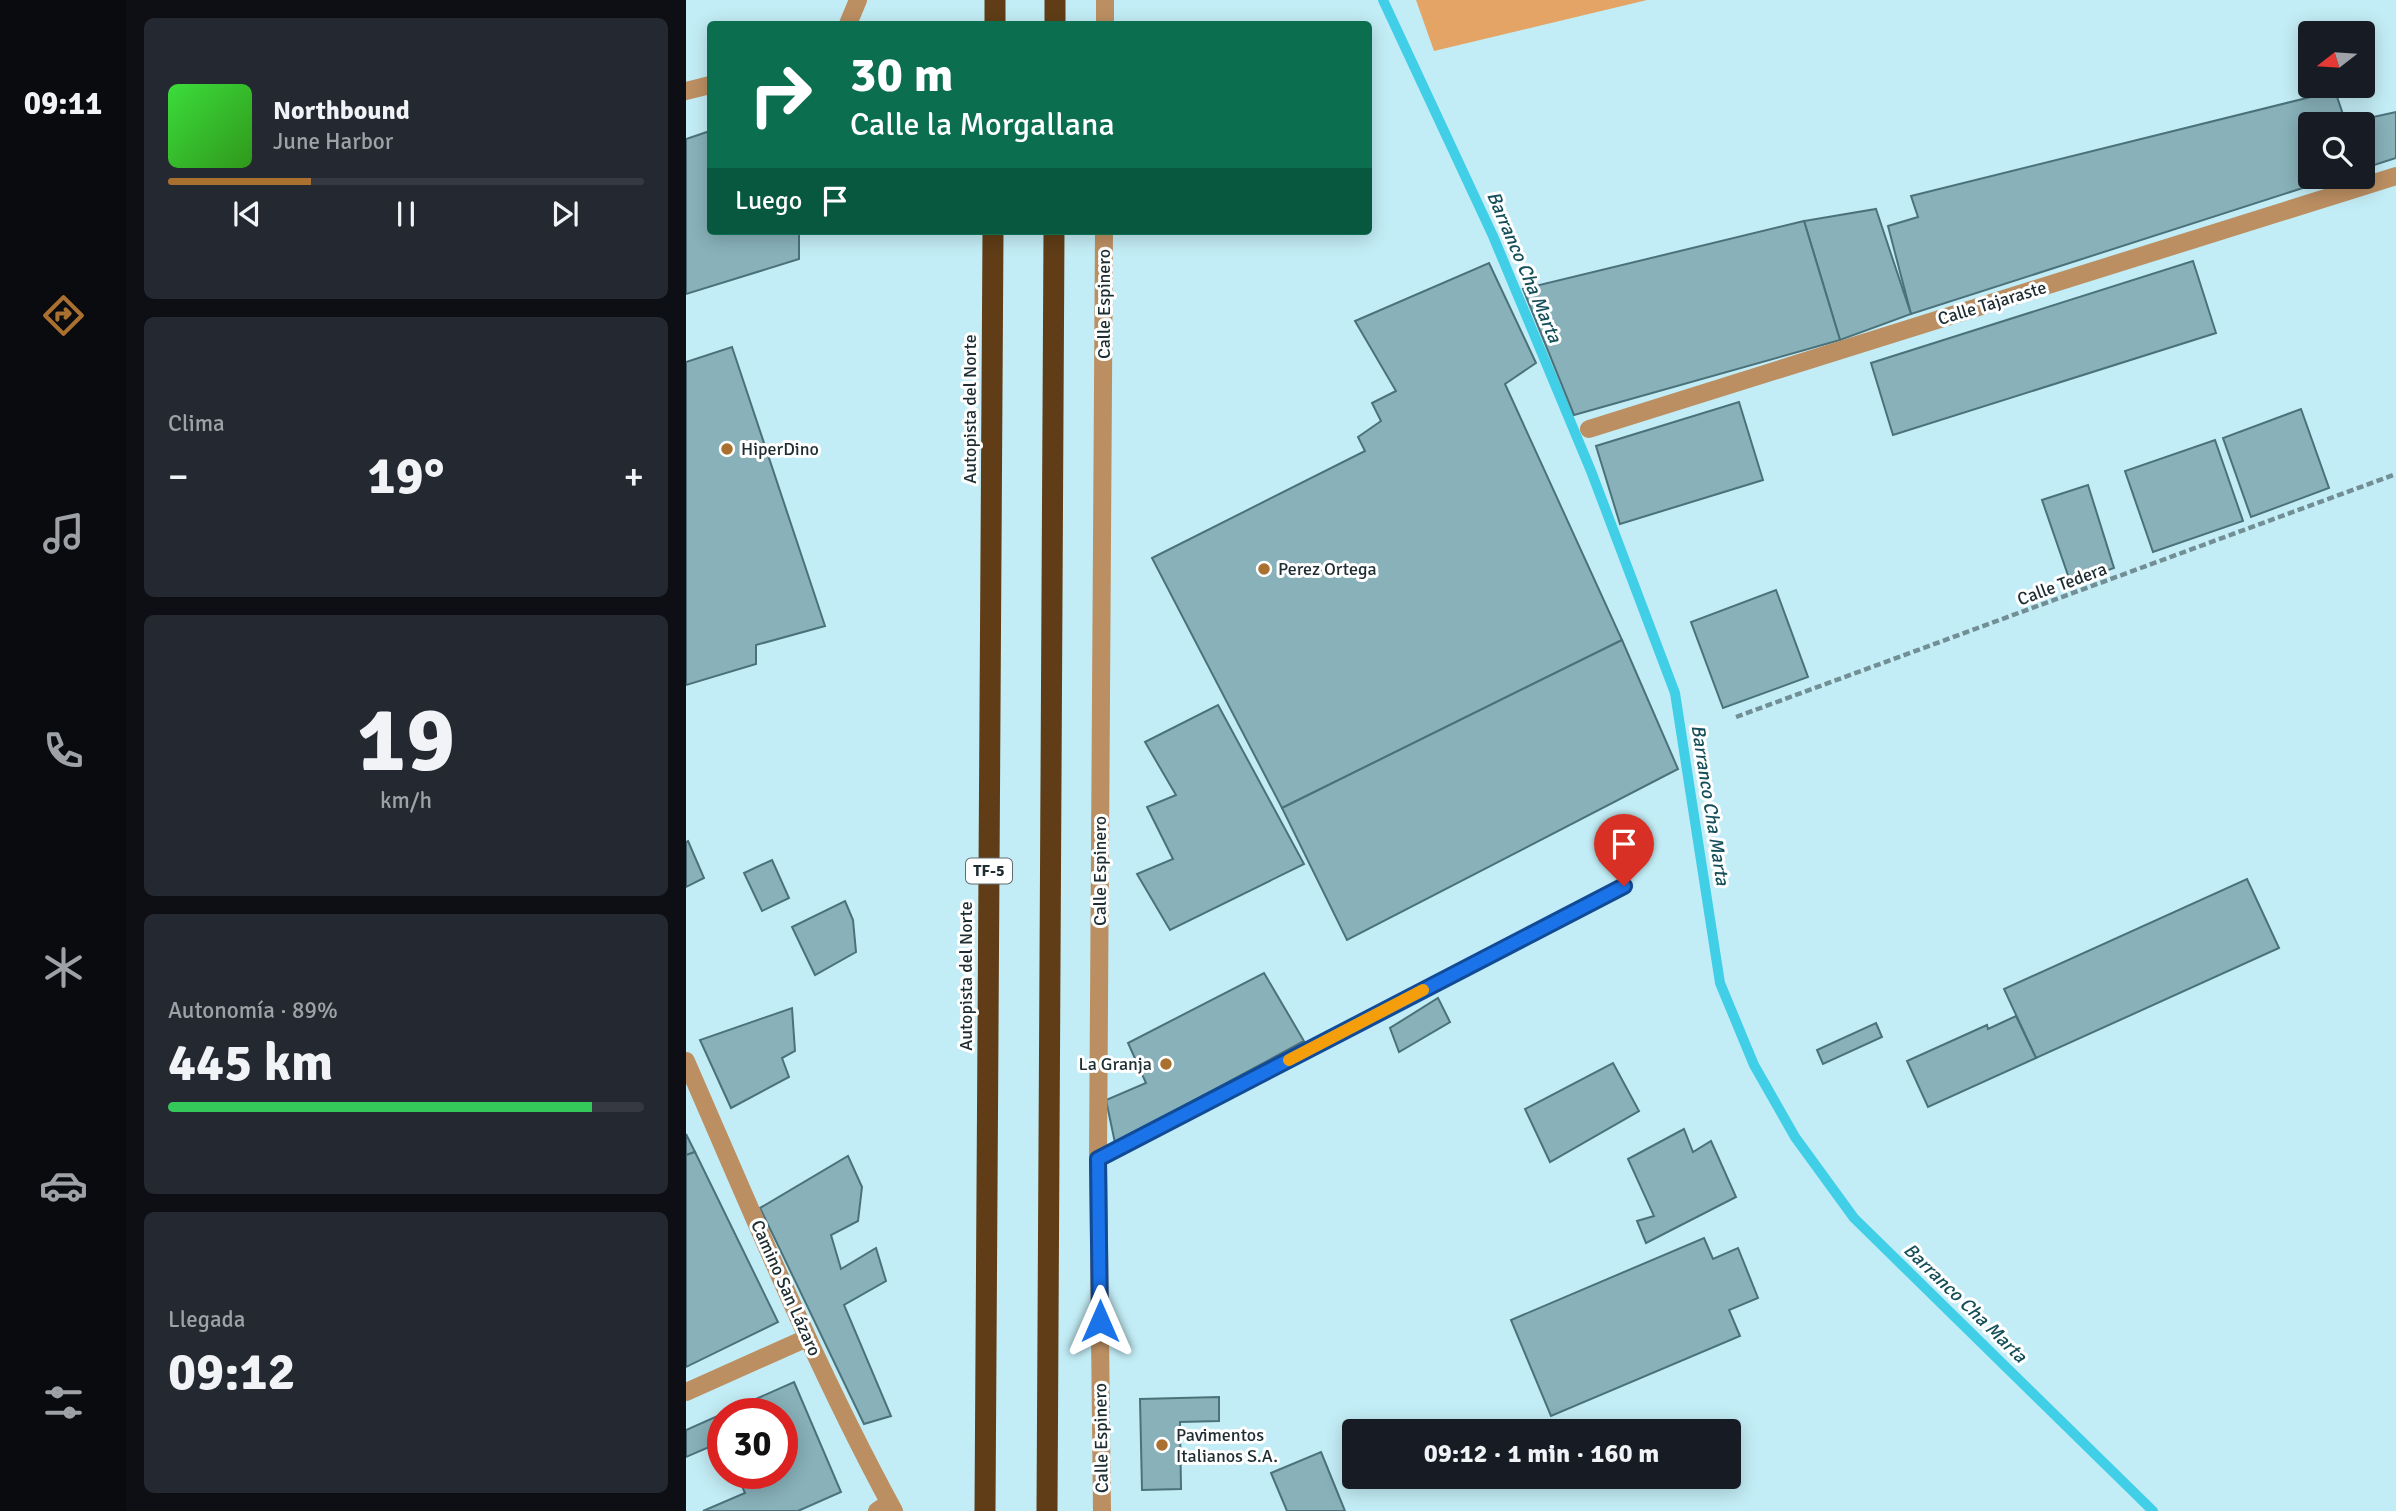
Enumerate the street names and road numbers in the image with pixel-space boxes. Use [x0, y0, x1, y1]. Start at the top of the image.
street label: Calle Espinero [1093, 249, 1115, 359]
street label: Calle Tajaraste [1935, 276, 2049, 330]
street label: Autopista del Norte [959, 334, 981, 484]
street label: Calle Tedera [2014, 558, 2110, 610]
street label: Calle Espinero [1089, 816, 1111, 926]
road number: TF-5 [966, 858, 1012, 884]
street label: Autopista del Norte [955, 901, 977, 1051]
street label: Camino San Lázaro [746, 1217, 826, 1359]
street label: Calle Espinero [1089, 1383, 1113, 1493]

